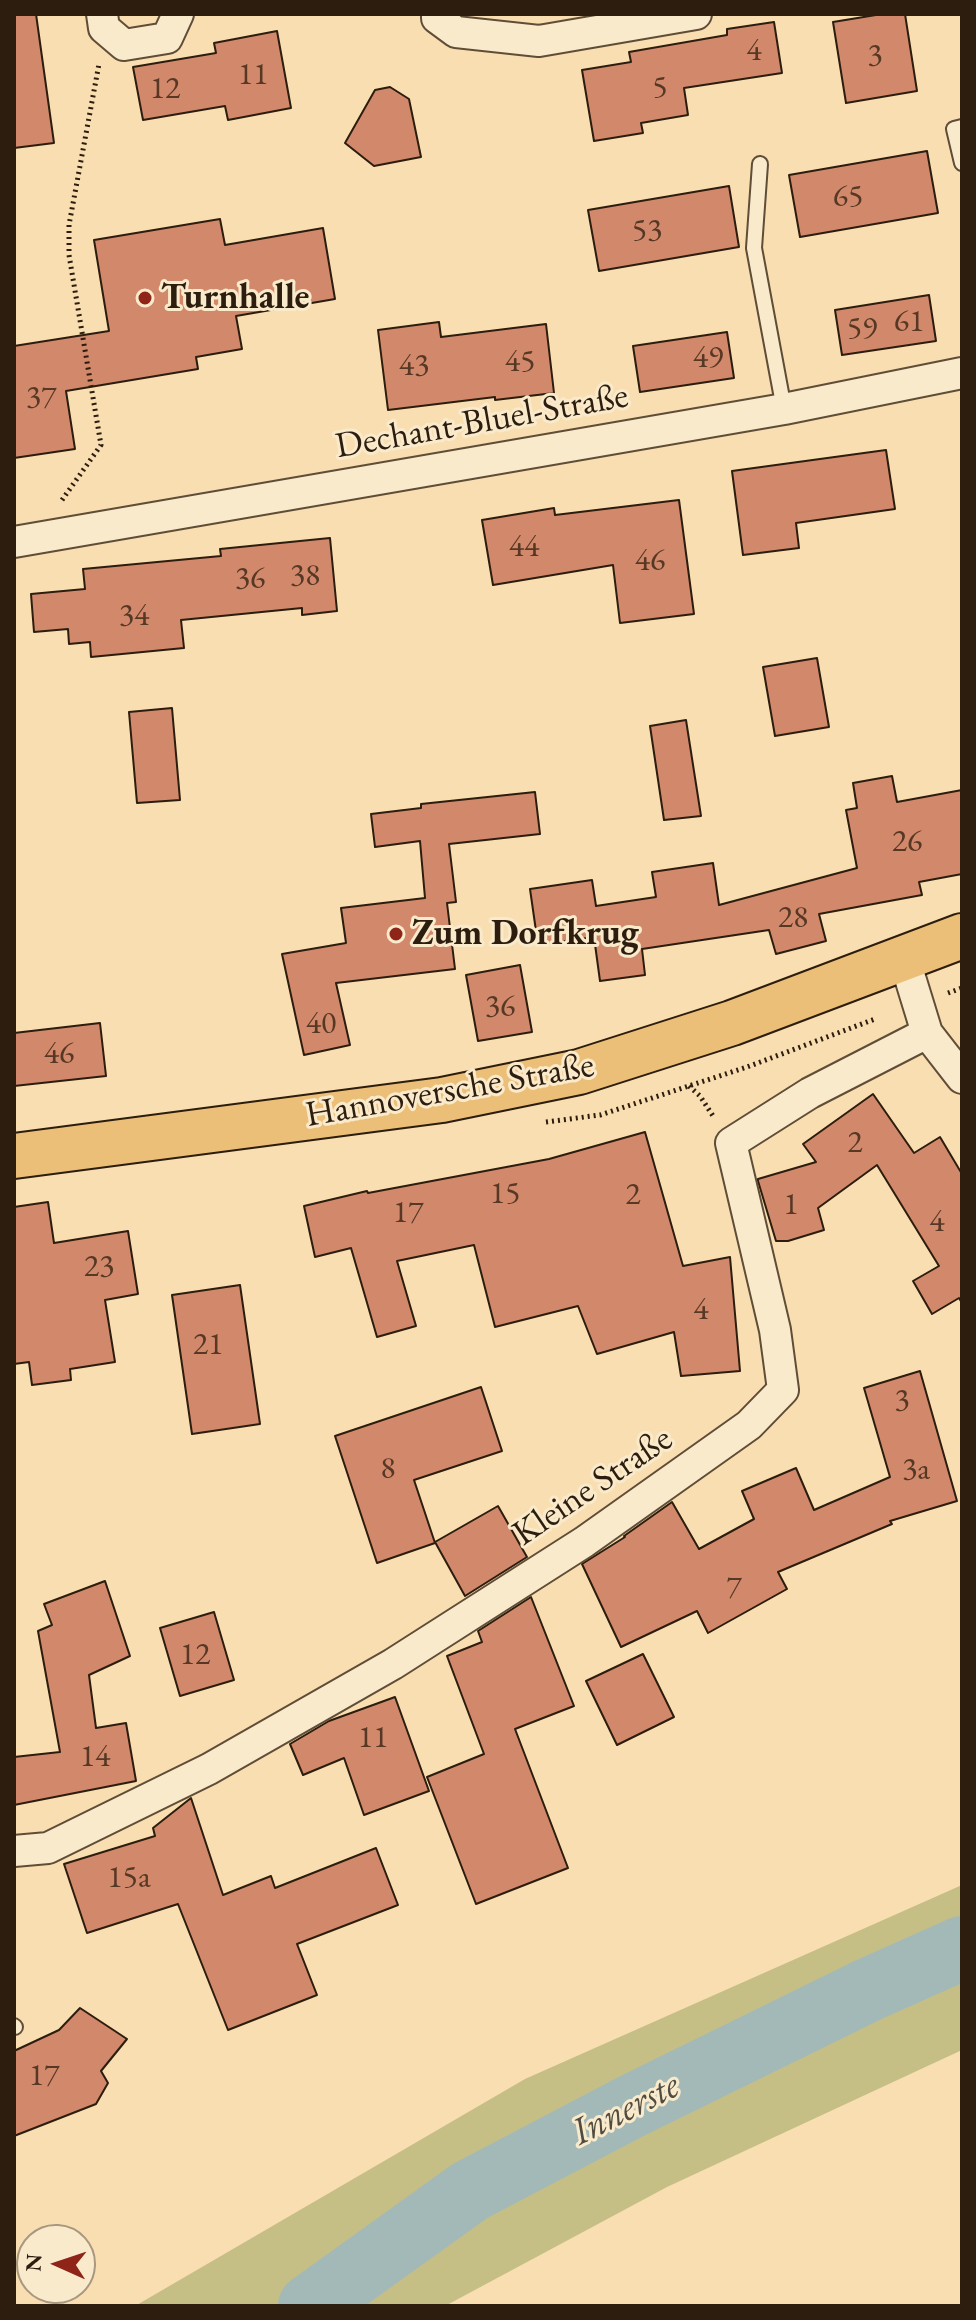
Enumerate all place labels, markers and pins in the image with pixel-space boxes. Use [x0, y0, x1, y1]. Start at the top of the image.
place label: Turnhalle [161, 276, 309, 320]
marker: Turnhalle [136, 289, 154, 307]
place label: Zum Dorfkrug [412, 912, 639, 956]
marker: Zum Dorfkrug [387, 925, 405, 943]

